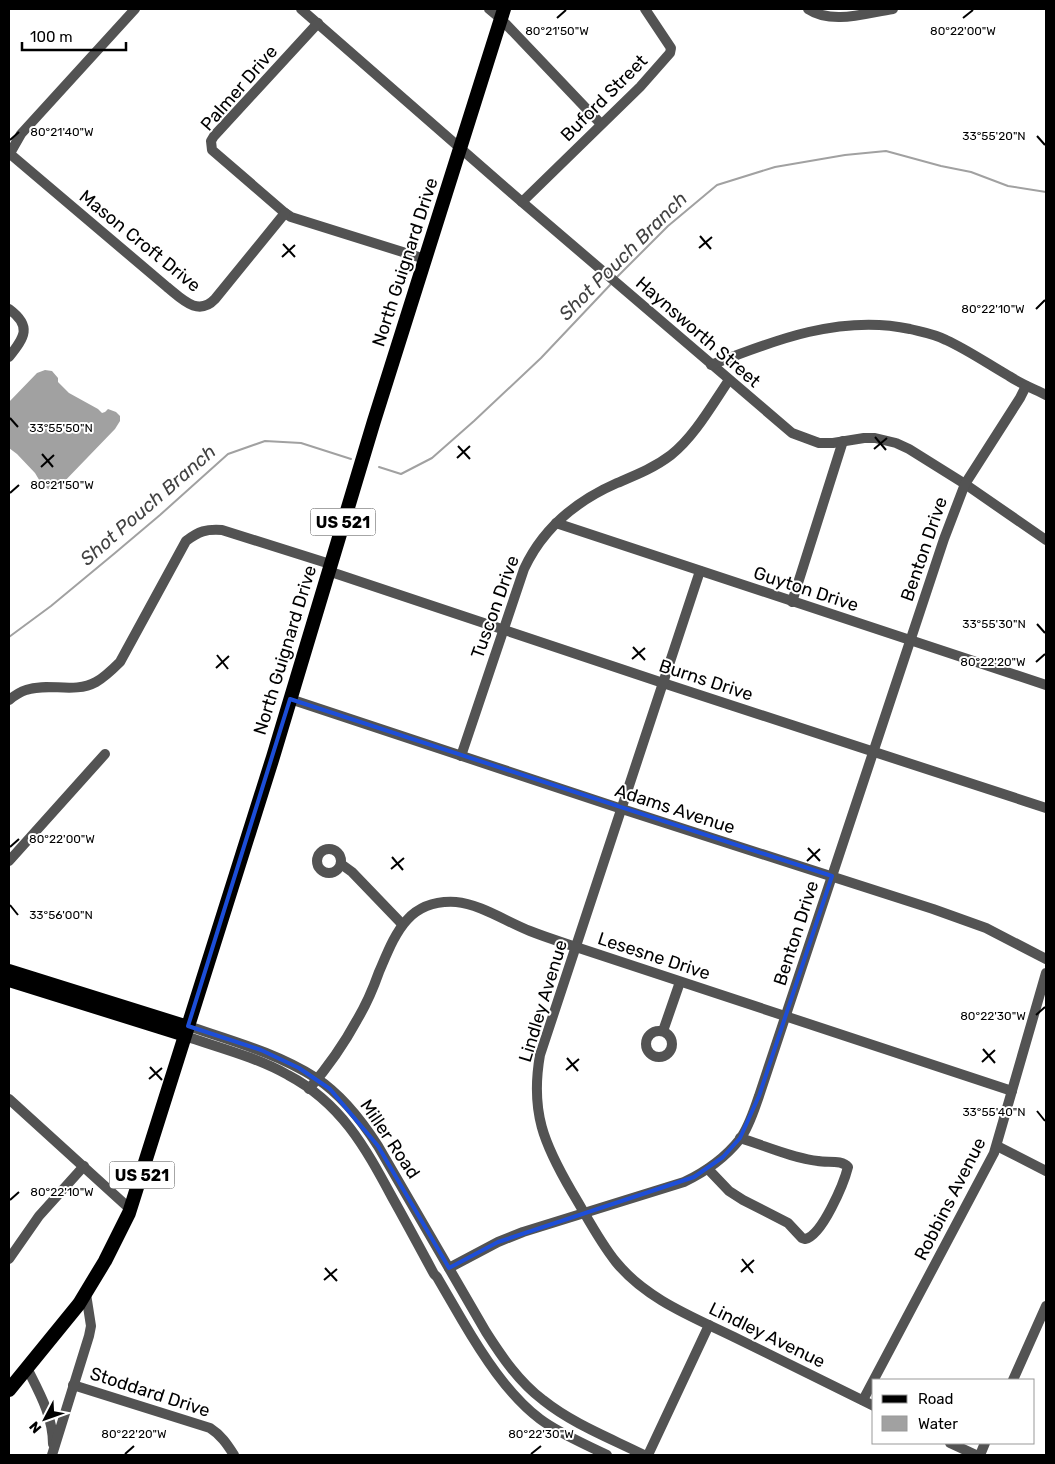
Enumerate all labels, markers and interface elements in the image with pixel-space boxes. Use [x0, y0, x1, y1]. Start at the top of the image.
scale bar [22, 20, 126, 52]
text: 80°21'50"W [525, 24, 589, 38]
text: 80°22'00"W [930, 24, 996, 38]
text: 100 m [30, 28, 72, 46]
street label: Palmer Drive [196, 41, 282, 135]
street label: Buford Street [556, 50, 652, 146]
text: 80°21'40"W [30, 125, 94, 139]
text: 33°55'20"N [962, 129, 1026, 143]
street label: North Guignard Drive [367, 175, 443, 349]
street label: Mason Croft Drive [75, 185, 205, 297]
water label: Shot Pouch Branch [554, 187, 692, 325]
street label: Haynsworth Street [631, 272, 765, 392]
text: 80°22'10"W [961, 302, 1025, 316]
text: 33°55'50"N [29, 421, 93, 435]
water label: Shot Pouch Branch [75, 440, 221, 570]
text: 80°21'50"W [30, 478, 94, 492]
street label: Benton Drive [896, 494, 952, 604]
road number: US 521 [310, 508, 376, 536]
street label: Tuscon Drive [466, 553, 524, 661]
street label: Guyton Drive [751, 562, 861, 616]
street label: North Guignard Drive [249, 563, 321, 737]
text: 33°55'30"N [962, 617, 1026, 631]
street label: Burns Drive [656, 654, 756, 706]
text: 80°22'20"W [960, 655, 1026, 669]
street label: Adams Avenue [612, 779, 738, 839]
text: 80°22'00"W [29, 832, 95, 846]
street label: Benton Drive [769, 878, 823, 988]
text: 33°56'00"N [29, 908, 93, 922]
street label: Lesesne Drive [595, 927, 713, 985]
street label: Lindley Avenue [514, 937, 572, 1065]
text: 80°22'30"W [960, 1009, 1026, 1023]
street label: Miller Road [355, 1095, 425, 1183]
text: 33°55'40"N [962, 1105, 1026, 1119]
street label: Robbins Avenue [910, 1134, 990, 1264]
road number: US 521 [110, 1162, 174, 1188]
text: 80°22'10"W [30, 1185, 94, 1199]
street label: Lindley Avenue [705, 1297, 829, 1373]
street label: Stoddard Drive [87, 1362, 213, 1422]
legend [872, 1379, 1035, 1444]
text: Road [918, 1390, 954, 1408]
north arrow [20, 1394, 70, 1444]
text: Water [918, 1415, 958, 1433]
text: N [26, 1418, 45, 1437]
text: 80°22'20"W [101, 1427, 167, 1441]
text: 80°22'30"W [508, 1427, 574, 1441]

